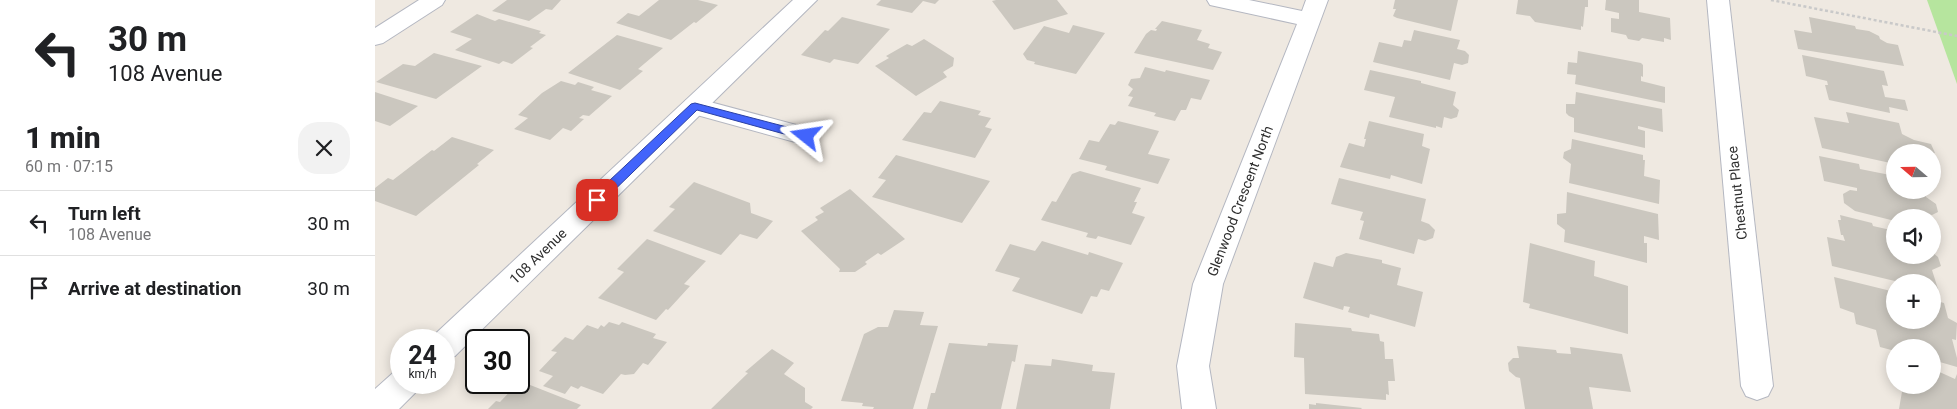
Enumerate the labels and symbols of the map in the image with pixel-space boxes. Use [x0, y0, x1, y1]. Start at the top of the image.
position arrow [779, 109, 831, 161]
street label: Glenwood Crescent North [1204, 123, 1276, 279]
north arrow [1886, 144, 1941, 199]
street label: Chestnut Place [1724, 145, 1750, 241]
pin [576, 179, 618, 221]
street label: 108 Avenue [506, 225, 570, 287]
speed limit sign: 30 [465, 329, 530, 394]

